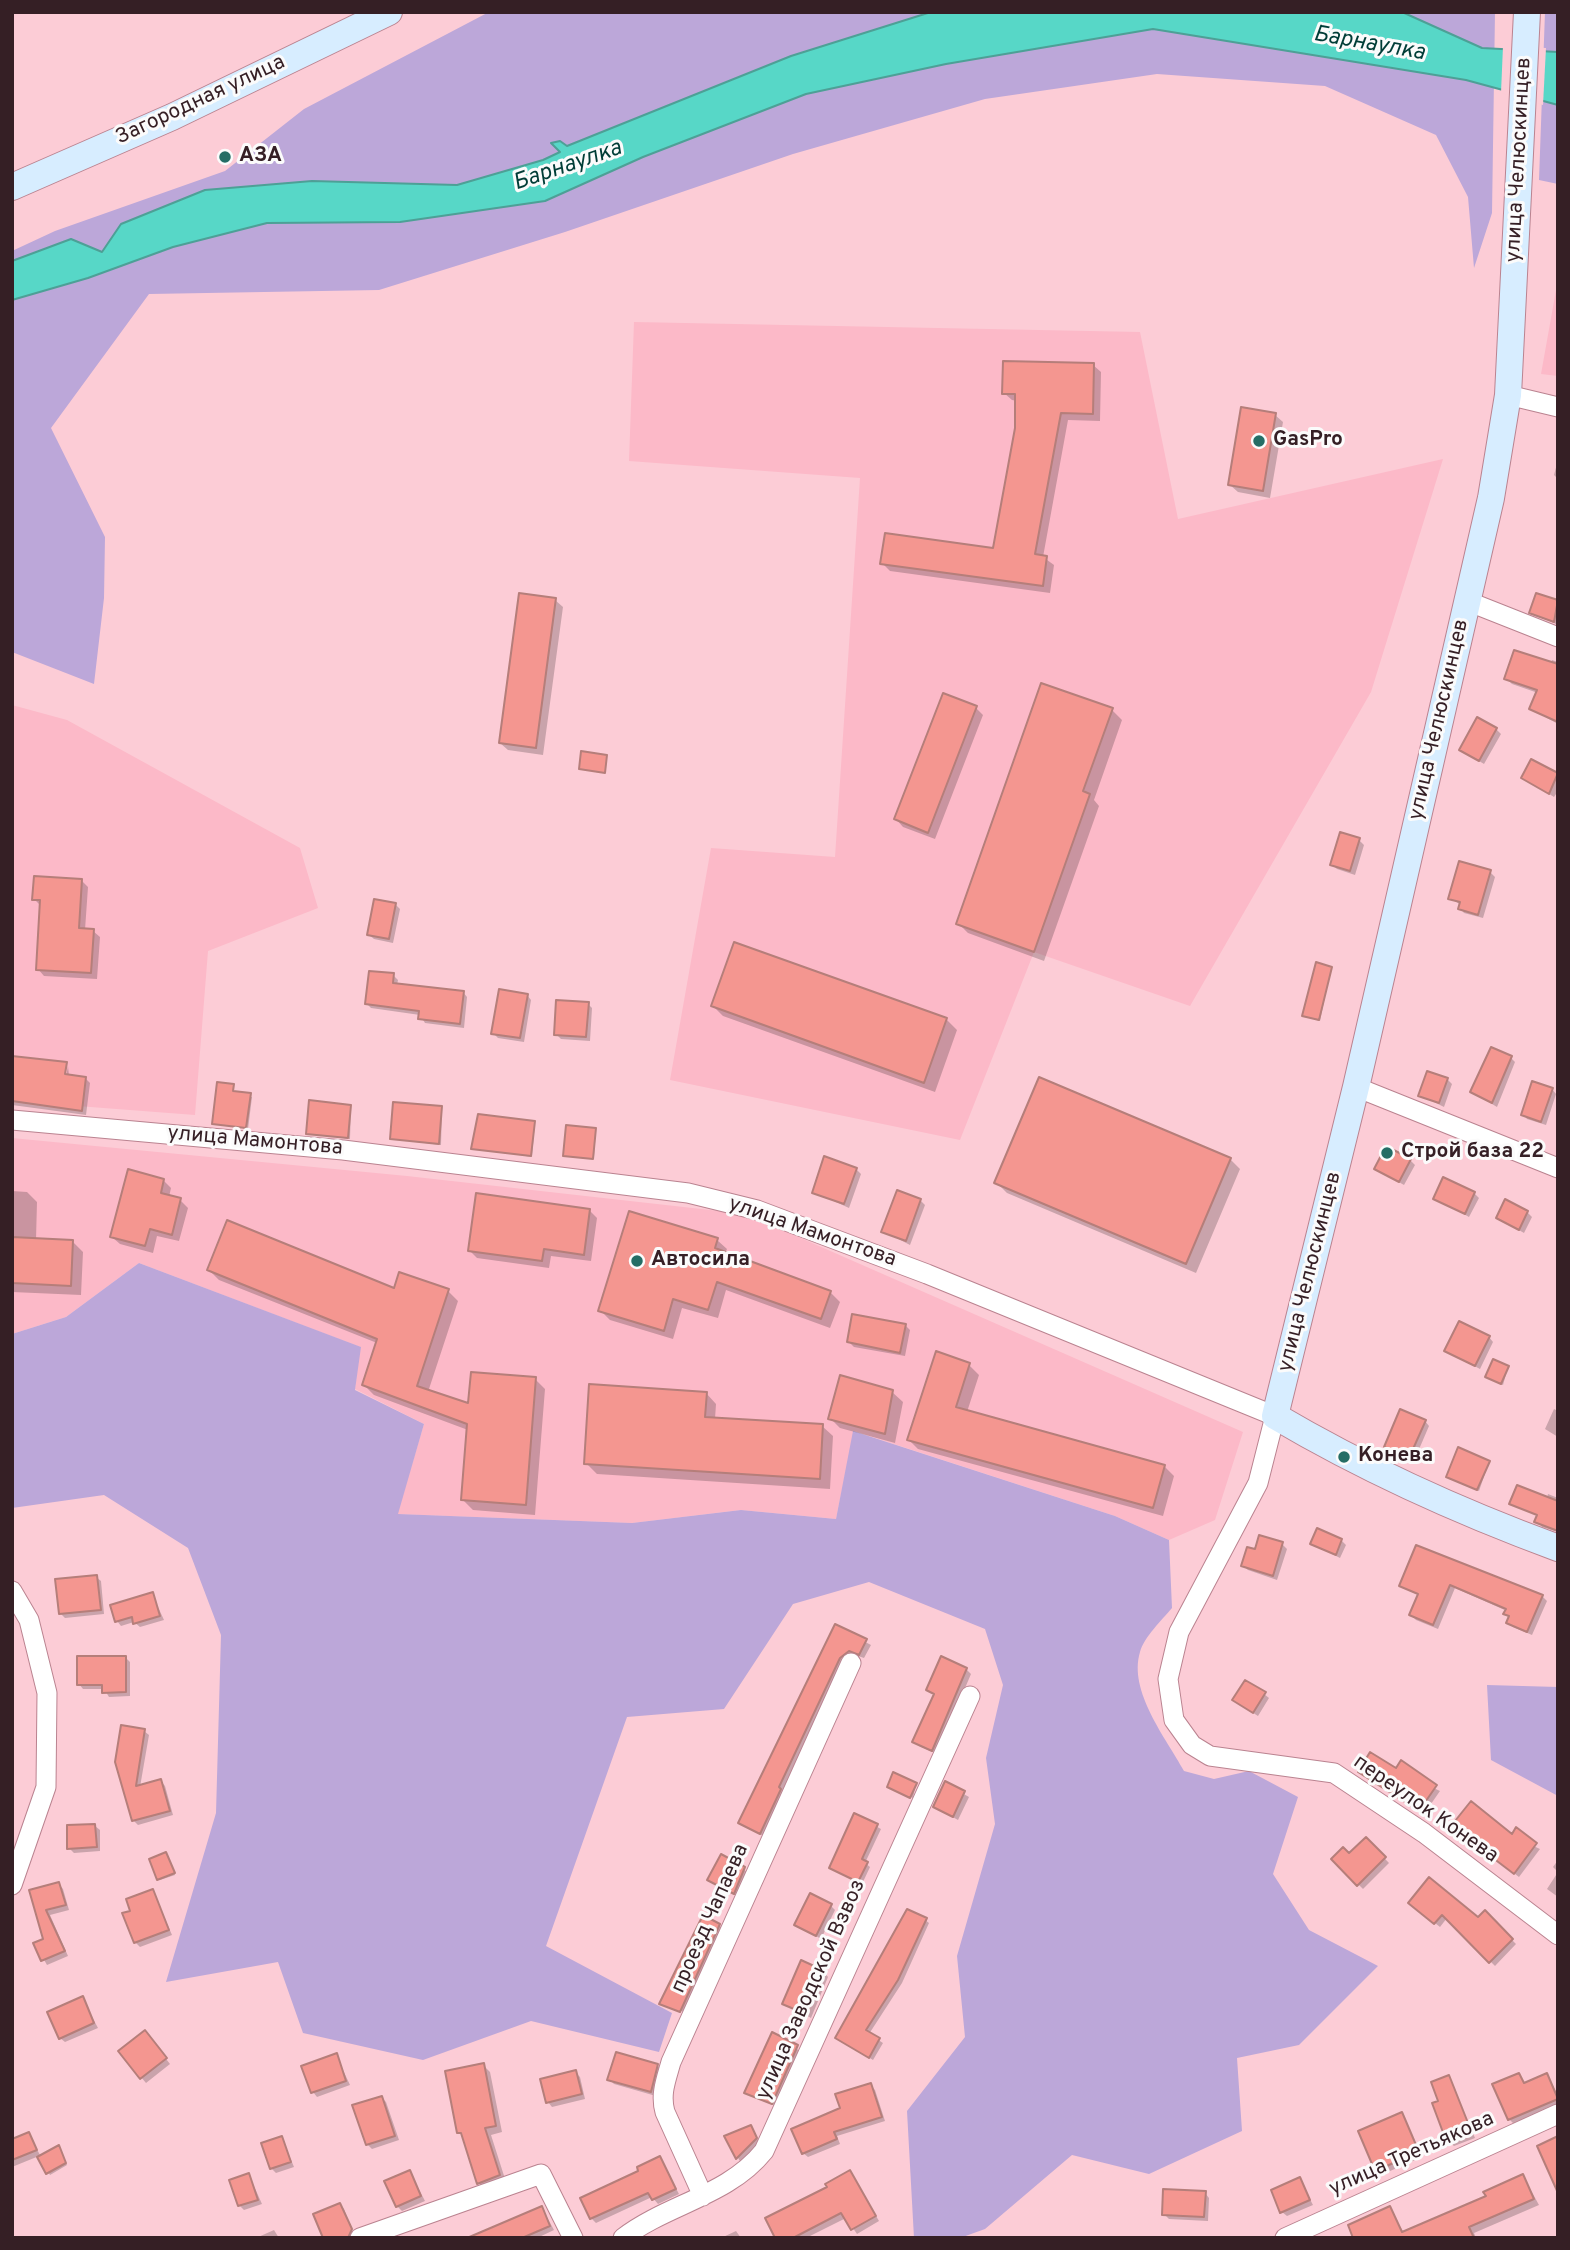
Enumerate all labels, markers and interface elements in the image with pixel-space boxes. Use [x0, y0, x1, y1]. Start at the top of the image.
water label: Барнаулка [1311, 22, 1427, 68]
street label: Загородная улица [112, 51, 290, 151]
street label: улица Челюскинцев [1502, 57, 1538, 263]
water label: Барнаулка [510, 136, 626, 198]
place label: АЗА [239, 144, 282, 170]
marker: АЗА [217, 149, 233, 165]
place label: GasPro [1273, 428, 1343, 454]
marker: GasPro [1251, 433, 1267, 449]
street label: улица Челюскинцев [1405, 617, 1475, 823]
street label: улица Мамонтова [166, 1122, 344, 1162]
place label: Строй база 22 [1401, 1140, 1544, 1166]
marker: Строй база 22 [1379, 1145, 1395, 1161]
street label: улица Челюскинцев [1274, 1169, 1348, 1375]
street label: улица Мамонтова [725, 1192, 899, 1274]
place label: Автосила [651, 1248, 750, 1274]
marker: Автосила [629, 1253, 645, 1269]
place label: Конева [1358, 1444, 1433, 1470]
marker: Конева [1336, 1449, 1352, 1465]
street label: переулок Конева [1348, 1750, 1502, 1870]
street label: проезд Чапаева [667, 1841, 755, 1997]
street label: улица Заводской Взвоз [752, 1876, 872, 2104]
street label: улица Третьякова [1326, 2107, 1498, 2203]

